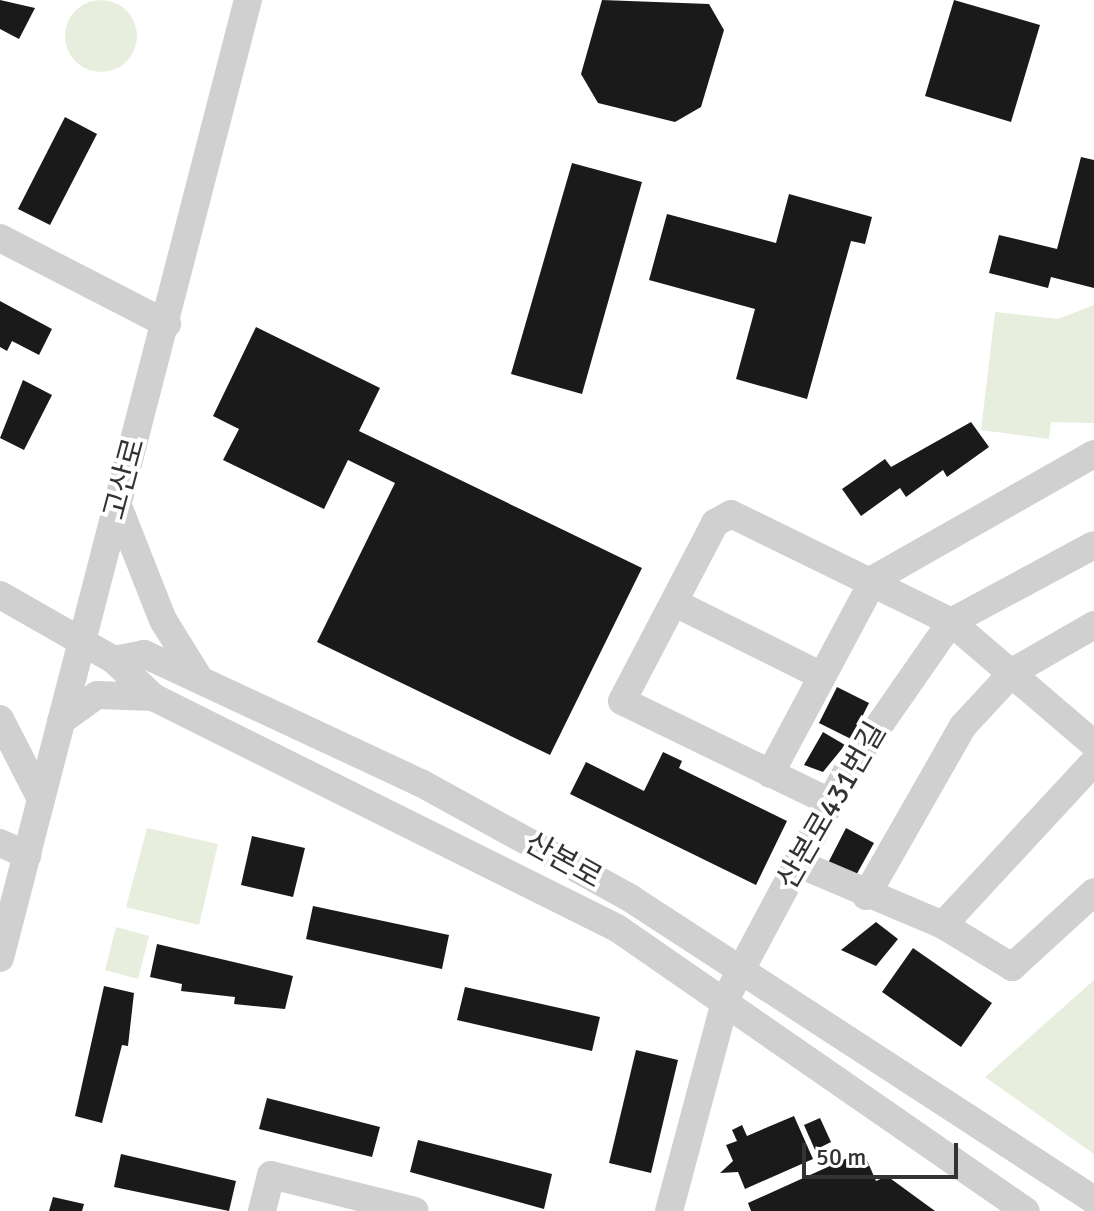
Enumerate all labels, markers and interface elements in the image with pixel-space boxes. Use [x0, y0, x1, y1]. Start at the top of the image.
street label: 고산로 [97, 434, 153, 524]
street label: 산본로431번길 [770, 716, 894, 896]
street label: 산본로 [518, 825, 608, 897]
scale bar [806, 1127, 962, 1177]
text: 50 m [816, 1142, 866, 1172]

